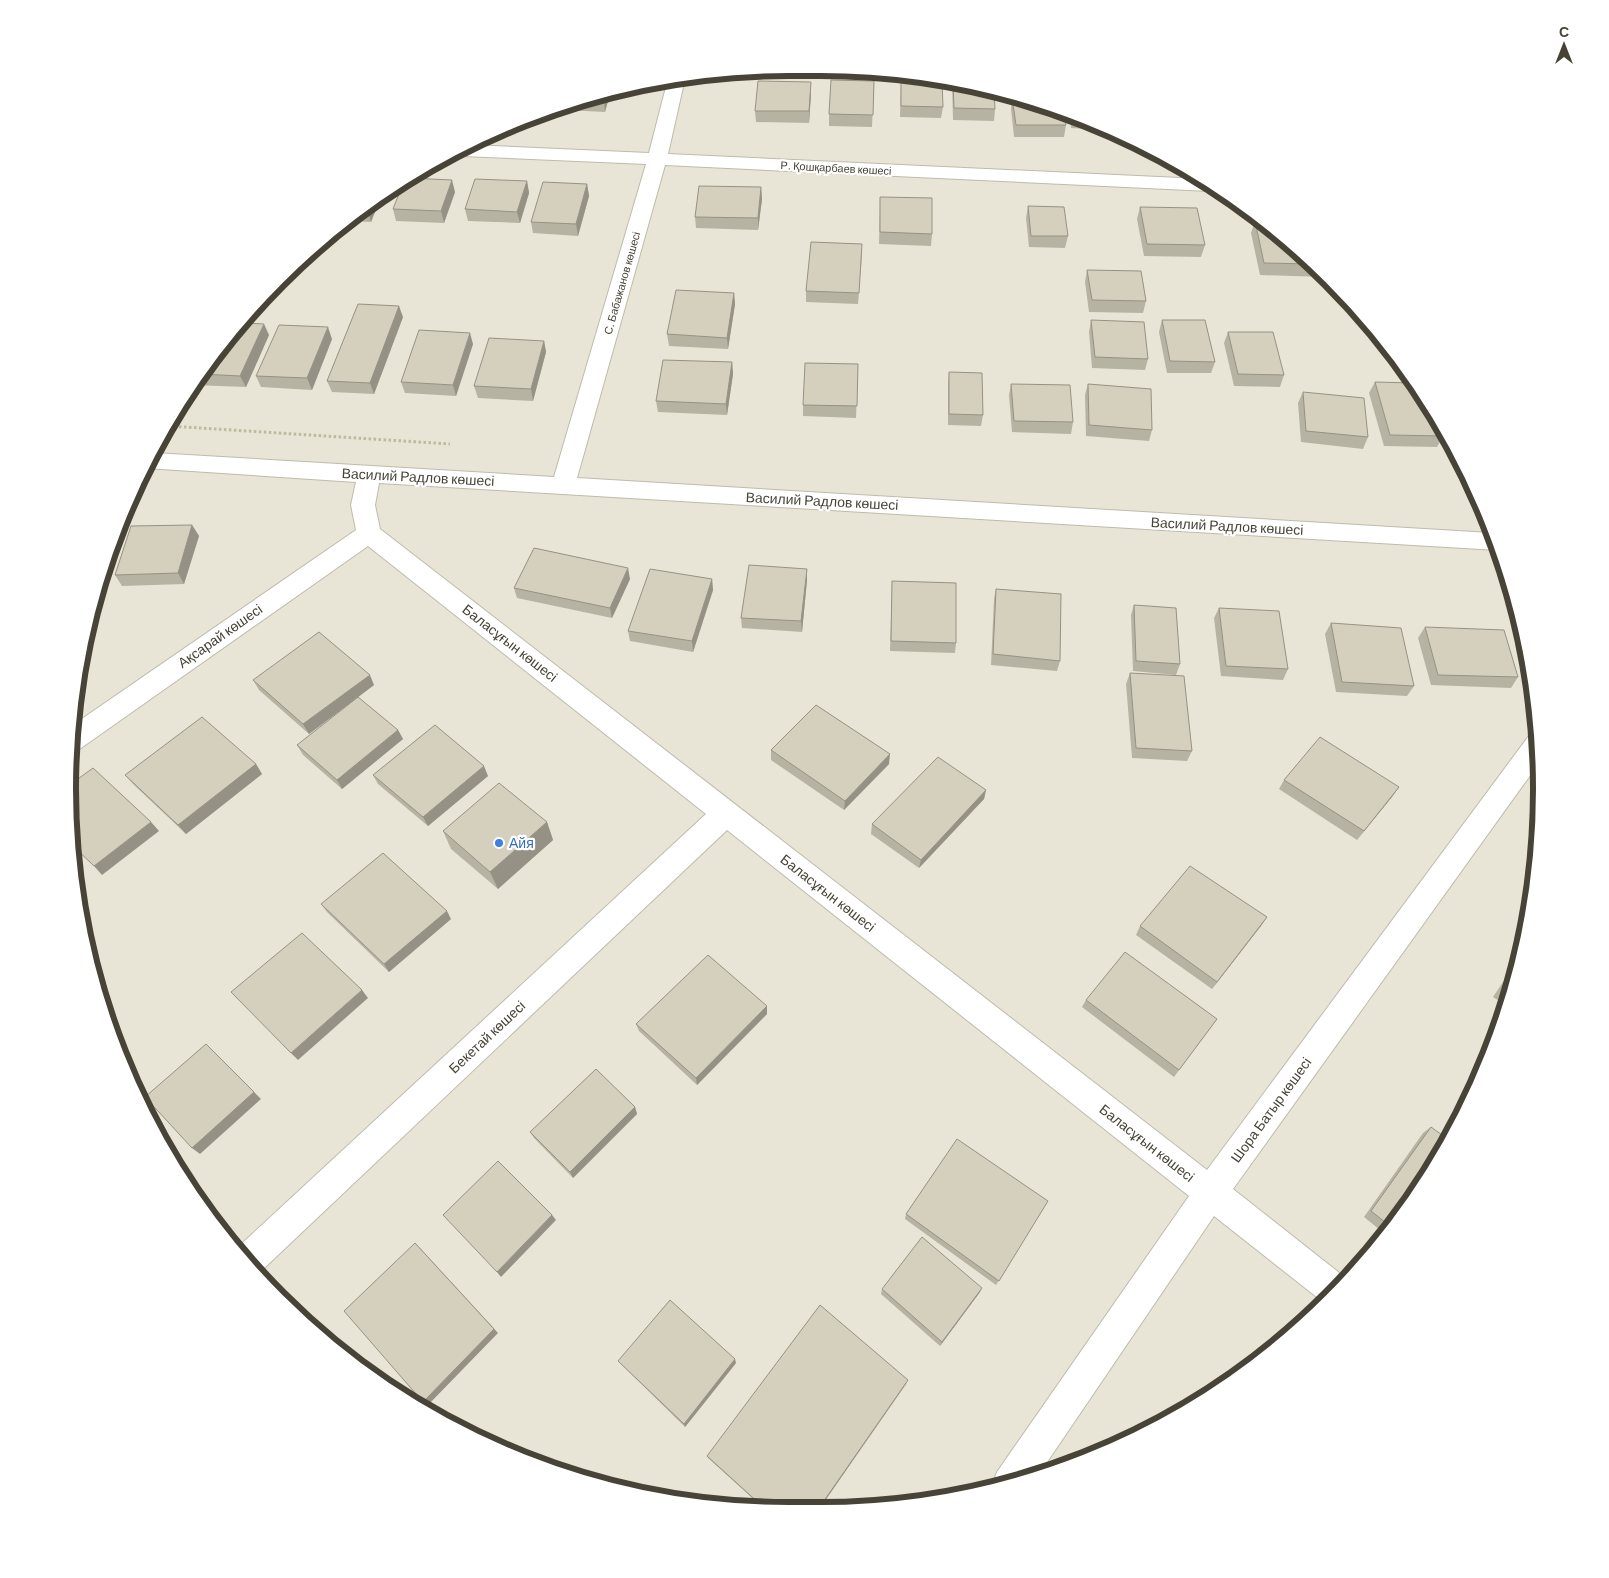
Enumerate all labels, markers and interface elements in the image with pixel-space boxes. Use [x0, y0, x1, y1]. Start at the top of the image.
north arrow [1539, 20, 1589, 70]
text: С [1559, 23, 1569, 40]
street label: Р. Қошқарбаев көшесі [780, 158, 892, 177]
street label: С. Бабажанов көшесі [601, 230, 642, 336]
street label: Василий Радлов көшесі [341, 464, 495, 489]
street label: Василий Радлов көшесі [745, 488, 899, 513]
street label: Василий Радлов көшесі [1150, 513, 1304, 538]
street label: Ақсарай көшесі [174, 600, 265, 671]
street label: Баласұғын көшесі [459, 600, 561, 685]
place label: Айя [509, 834, 534, 851]
marker: Айя [493, 837, 505, 849]
street label: Баласұғын көшесі [777, 850, 879, 935]
street label: Бекетай көшесі [445, 997, 528, 1076]
street label: Шора Батыр көшесі [1227, 1054, 1314, 1166]
street label: Баласұғын көшесі [1096, 1100, 1198, 1185]

